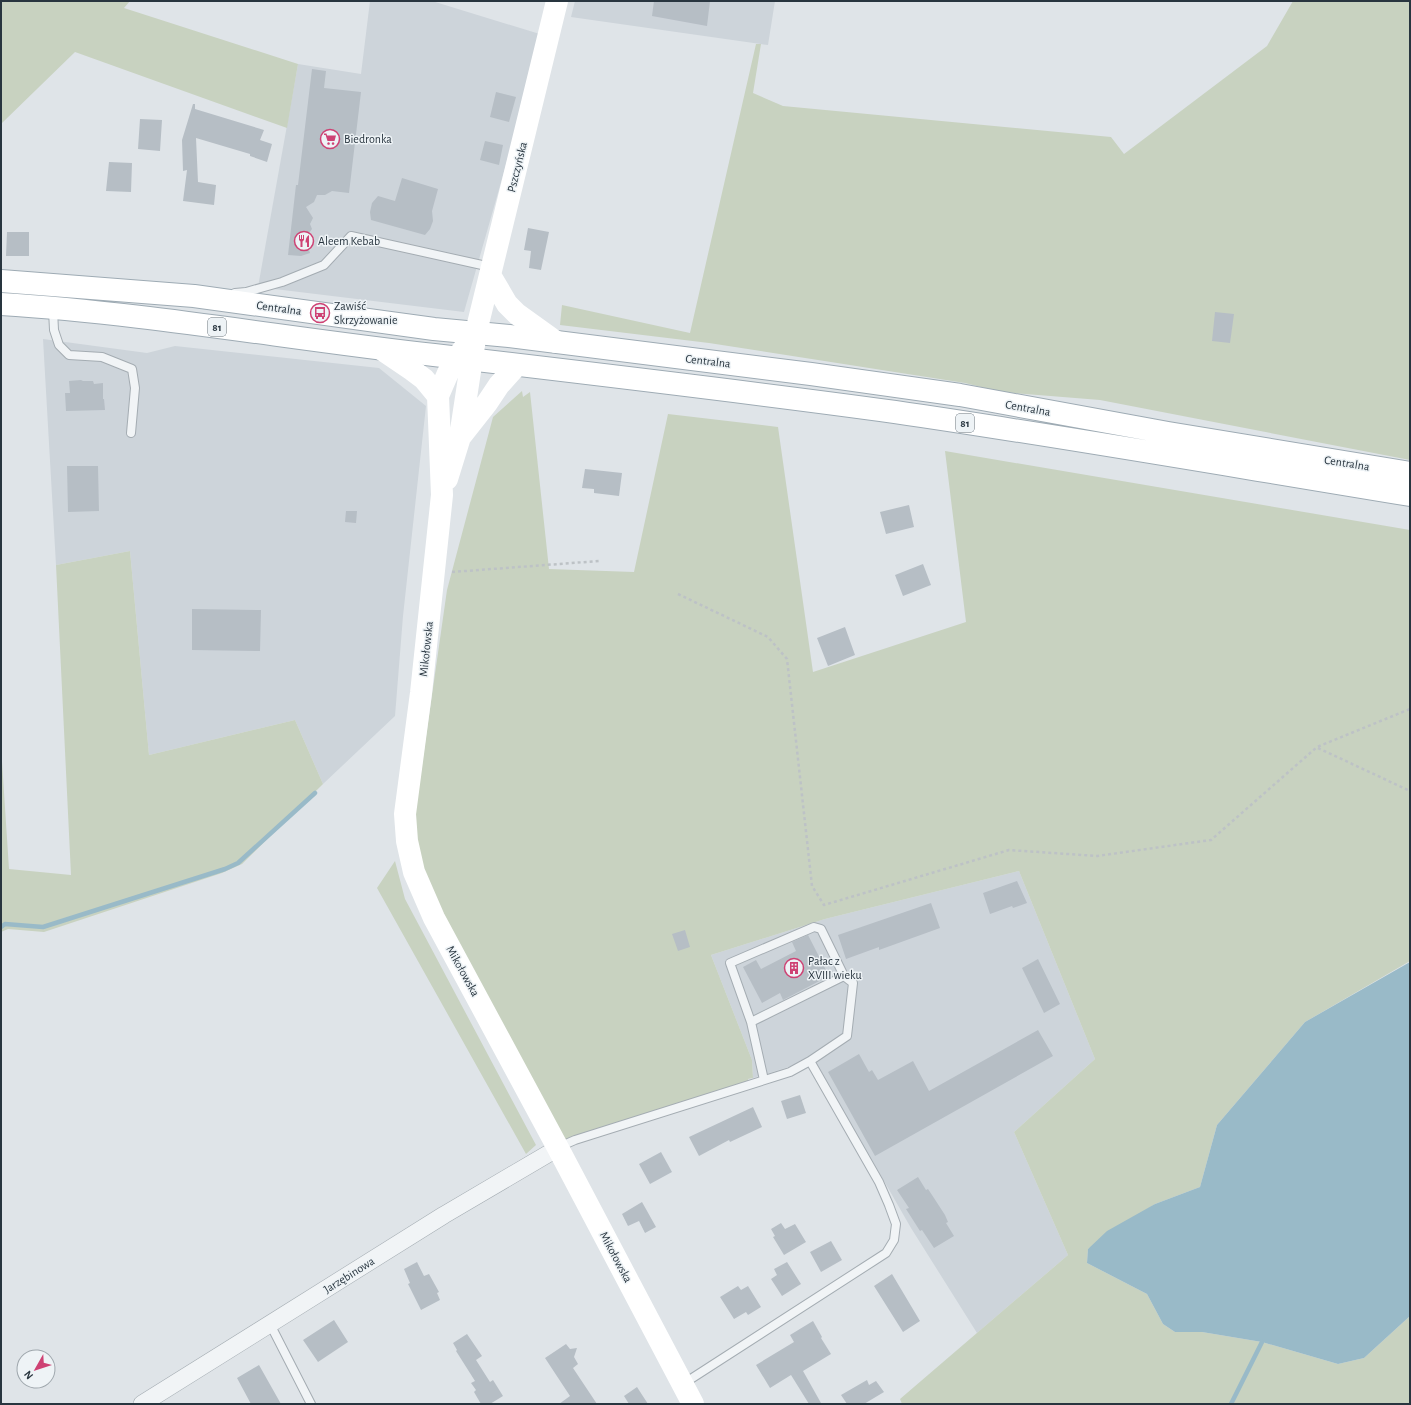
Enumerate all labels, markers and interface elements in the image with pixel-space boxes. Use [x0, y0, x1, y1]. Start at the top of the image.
supermarket icon: Biedronka [319, 128, 341, 150]
place label: Biedronka [344, 133, 392, 145]
street label: Pszczyńska [505, 140, 530, 194]
restaurant icon: Aleem Kebab [293, 230, 315, 252]
place label: Aleem Kebab [318, 235, 380, 247]
street label: Centralna [256, 299, 303, 317]
place label: Zawiść Skrzyżowanie [334, 300, 397, 327]
bus stop icon: Zawiść Skrzyżowanie [309, 302, 331, 324]
road number: 81 [208, 318, 226, 336]
street label: Centralna [685, 352, 732, 370]
street label: Centralna [1005, 398, 1052, 418]
road number: 81 [956, 414, 974, 432]
street label: Centralna [1324, 454, 1371, 473]
street label: Mikołowska [417, 620, 435, 677]
street label: Mikołowska [444, 944, 482, 999]
place label: Pałac z XVIII wieku [808, 955, 862, 981]
building icon: Pałac z XVIII wieku [783, 957, 805, 979]
street label: Mikołowska [598, 1230, 635, 1285]
street label: Jarzębinowa [321, 1254, 377, 1295]
north arrow [16, 1349, 56, 1389]
text: N [22, 1369, 35, 1381]

